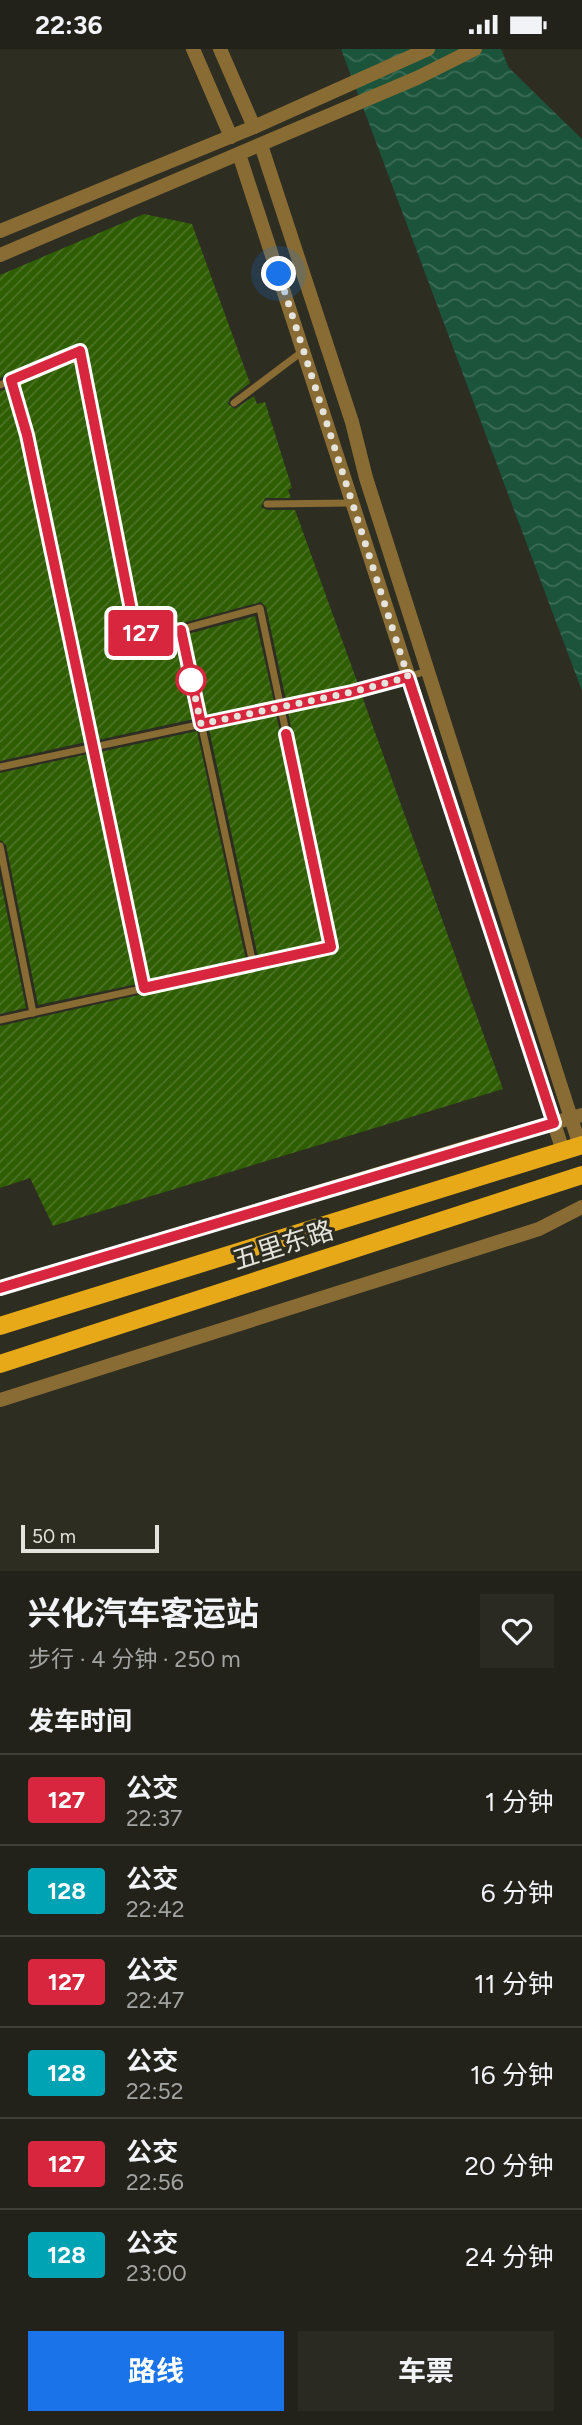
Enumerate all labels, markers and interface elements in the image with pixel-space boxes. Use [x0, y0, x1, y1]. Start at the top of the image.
text: 22:36 [35, 9, 102, 41]
your location [261, 256, 296, 291]
line badge: 127 [101, 610, 181, 656]
text: 127 [122, 618, 160, 647]
unlabelled marker [176, 665, 206, 695]
street label: 五里东路 [229, 1214, 337, 1276]
scale bar [21, 1522, 159, 1554]
text: 50 m [32, 1525, 76, 1548]
text: 兴化汽车客运站 [28, 1594, 259, 1633]
button: heart [480, 1594, 554, 1668]
text: 步行 · 4 分钟 · 250 m [28, 1645, 240, 1673]
text: 发车时间 [28, 1705, 132, 1737]
text: 公交 [126, 1772, 178, 1804]
text: 127 [48, 1785, 85, 1814]
text: 1 分钟 [485, 1786, 554, 1818]
text: 22:37 [126, 1804, 182, 1832]
text: 公交 [126, 1863, 178, 1895]
text: 128 [47, 1876, 86, 1905]
text: 6 分钟 [481, 1877, 554, 1909]
text: 22:42 [126, 1895, 185, 1923]
text: 公交 [126, 1954, 178, 1986]
text: 127 [48, 1967, 85, 1996]
text: 11 分钟 [474, 1968, 554, 2000]
text: 22:47 [126, 1986, 184, 2014]
text: 公交 [126, 2045, 178, 2077]
text: 128 [47, 2058, 86, 2087]
text: 16 分钟 [470, 2059, 554, 2091]
text: 22:52 [126, 2077, 184, 2105]
text: 公交 [126, 2136, 178, 2168]
text: 127 [48, 2149, 85, 2178]
text: 20 分钟 [464, 2150, 554, 2182]
text: 22:56 [126, 2168, 184, 2196]
text: 公交 [126, 2227, 178, 2259]
text: 128 [47, 2240, 86, 2269]
text: 24 分钟 [465, 2241, 554, 2273]
text: 23:00 [126, 2259, 187, 2287]
button: 路线 [28, 2331, 284, 2411]
button: 车票 [298, 2331, 554, 2411]

